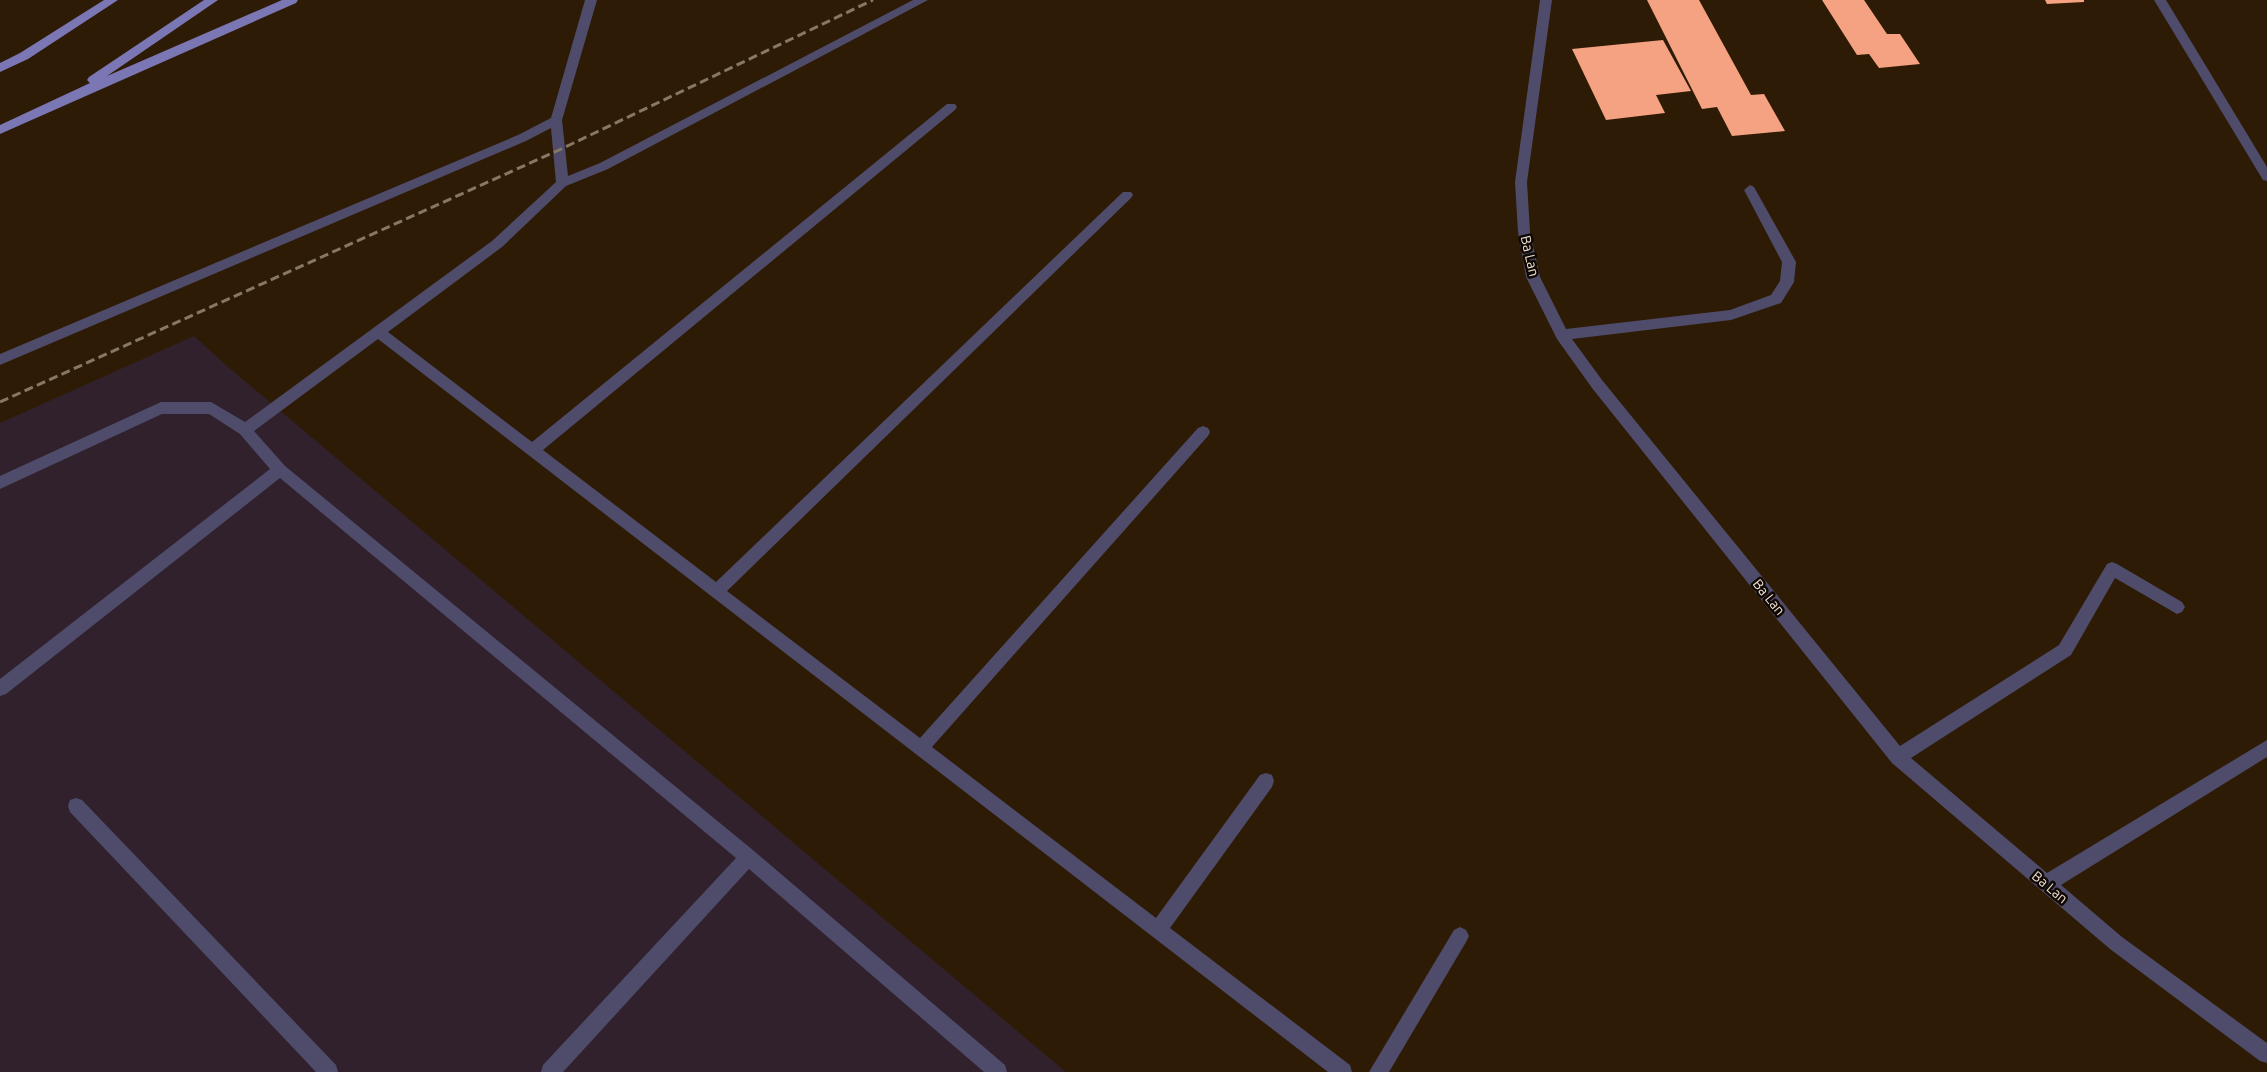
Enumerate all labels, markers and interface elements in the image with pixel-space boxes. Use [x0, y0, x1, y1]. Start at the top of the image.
street label: Ba Lan [1518, 234, 1542, 278]
street label: Ba Lan [1750, 576, 1788, 618]
street label: Ba Lan [2029, 867, 2071, 907]

